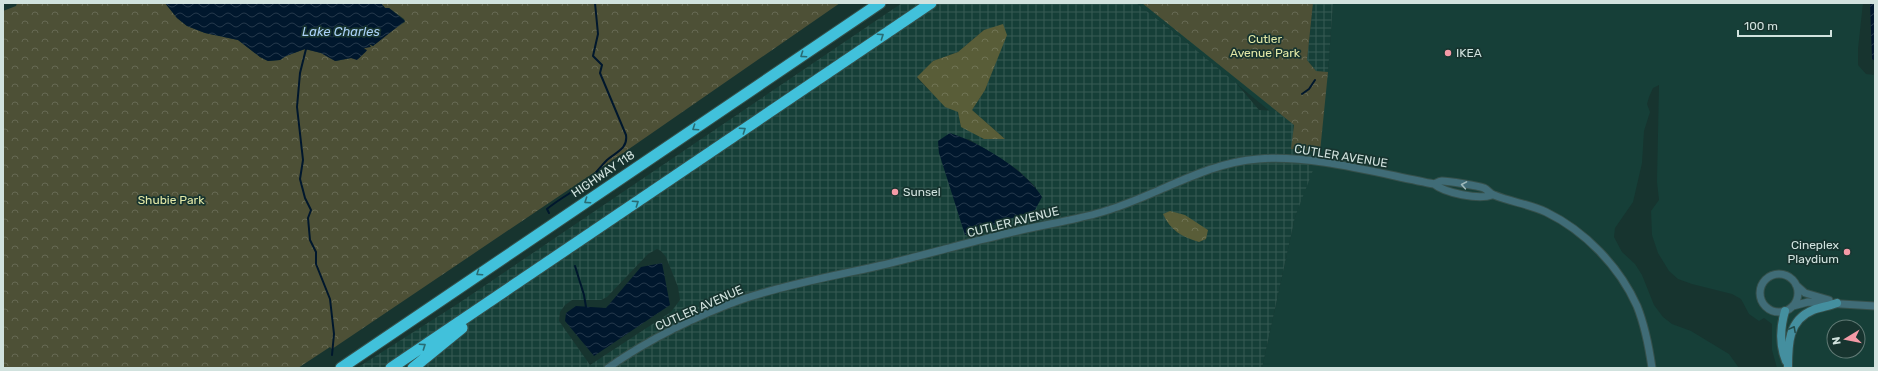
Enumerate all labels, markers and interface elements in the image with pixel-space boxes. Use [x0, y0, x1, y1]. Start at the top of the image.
scale bar [1738, 12, 1831, 38]
text: 100 m [1744, 19, 1778, 33]
water label: Lake Charles [302, 24, 380, 39]
park label: Cutler Avenue Park [1230, 32, 1301, 60]
one-way arrow [877, 34, 884, 41]
place label: IKEA [1456, 46, 1482, 60]
marker: IKEA [1443, 48, 1453, 58]
one-way arrow [800, 50, 807, 58]
one-way arrow [692, 123, 699, 131]
one-way arrow [739, 127, 746, 134]
street label: CUTLER AVENUE [1293, 142, 1389, 170]
street label: HIGHWAY 118 [569, 148, 637, 200]
one-way arrow [1461, 181, 1467, 190]
place label: Sunsel [903, 185, 941, 199]
marker: Sunsel [890, 187, 900, 197]
park label: Shubie Park [138, 193, 205, 207]
one-way arrow [584, 196, 591, 203]
one-way arrow [631, 201, 638, 208]
street label: CUTLER AVENUE [965, 204, 1061, 240]
place label: Cineplex Playdium [1788, 238, 1840, 266]
marker: Cineplex Playdium [1842, 247, 1852, 257]
one-way arrow [477, 268, 484, 275]
street label: CUTLER AVENUE [653, 282, 745, 334]
north arrow [1826, 319, 1866, 359]
one-way arrow [1789, 326, 1796, 333]
text: N [1830, 336, 1844, 346]
one-way arrow [419, 344, 426, 351]

